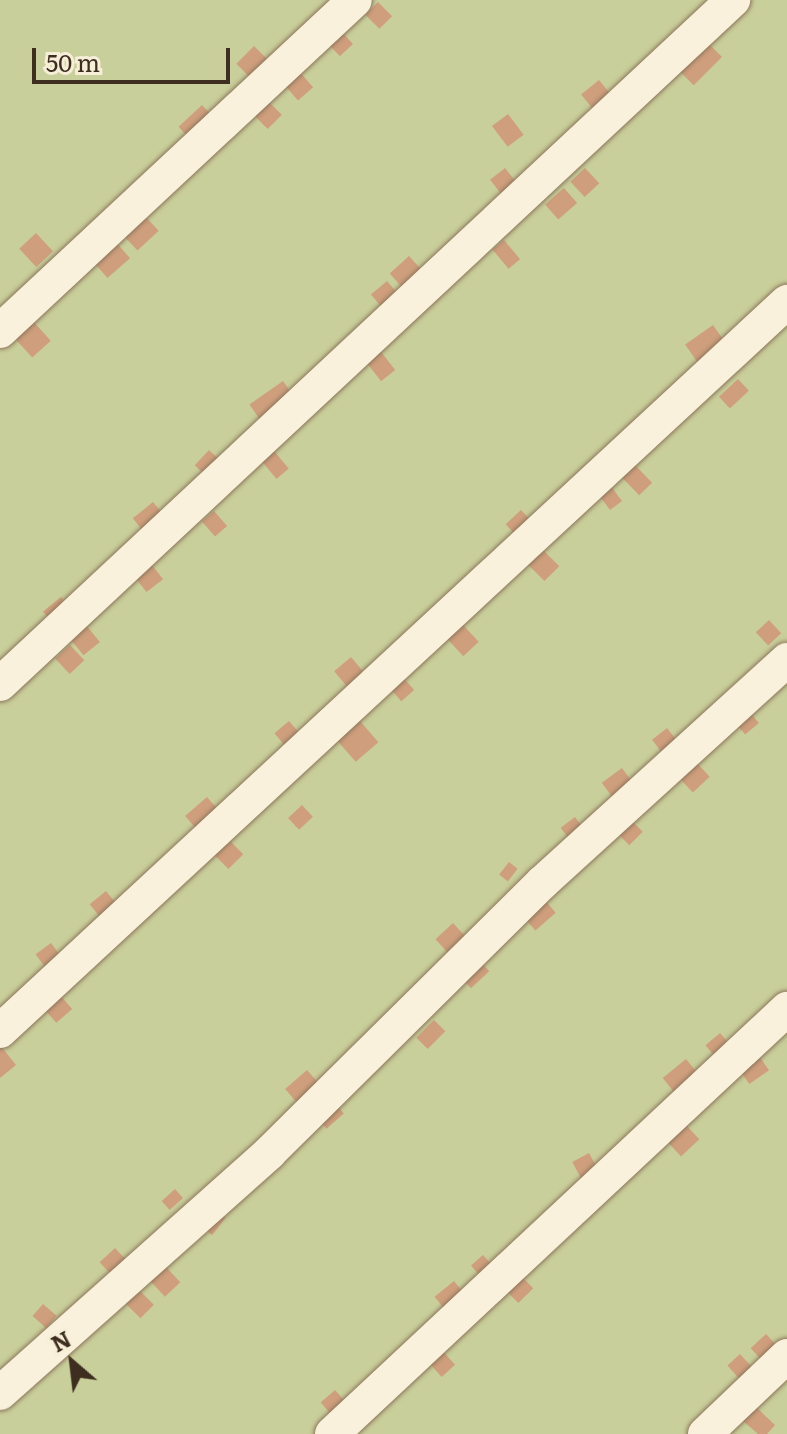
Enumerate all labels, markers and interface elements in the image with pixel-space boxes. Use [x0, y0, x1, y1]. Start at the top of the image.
scale bar [36, 32, 234, 82]
text: 50 m [46, 44, 100, 79]
text: N [45, 1321, 76, 1359]
north arrow [32, 1322, 112, 1402]

